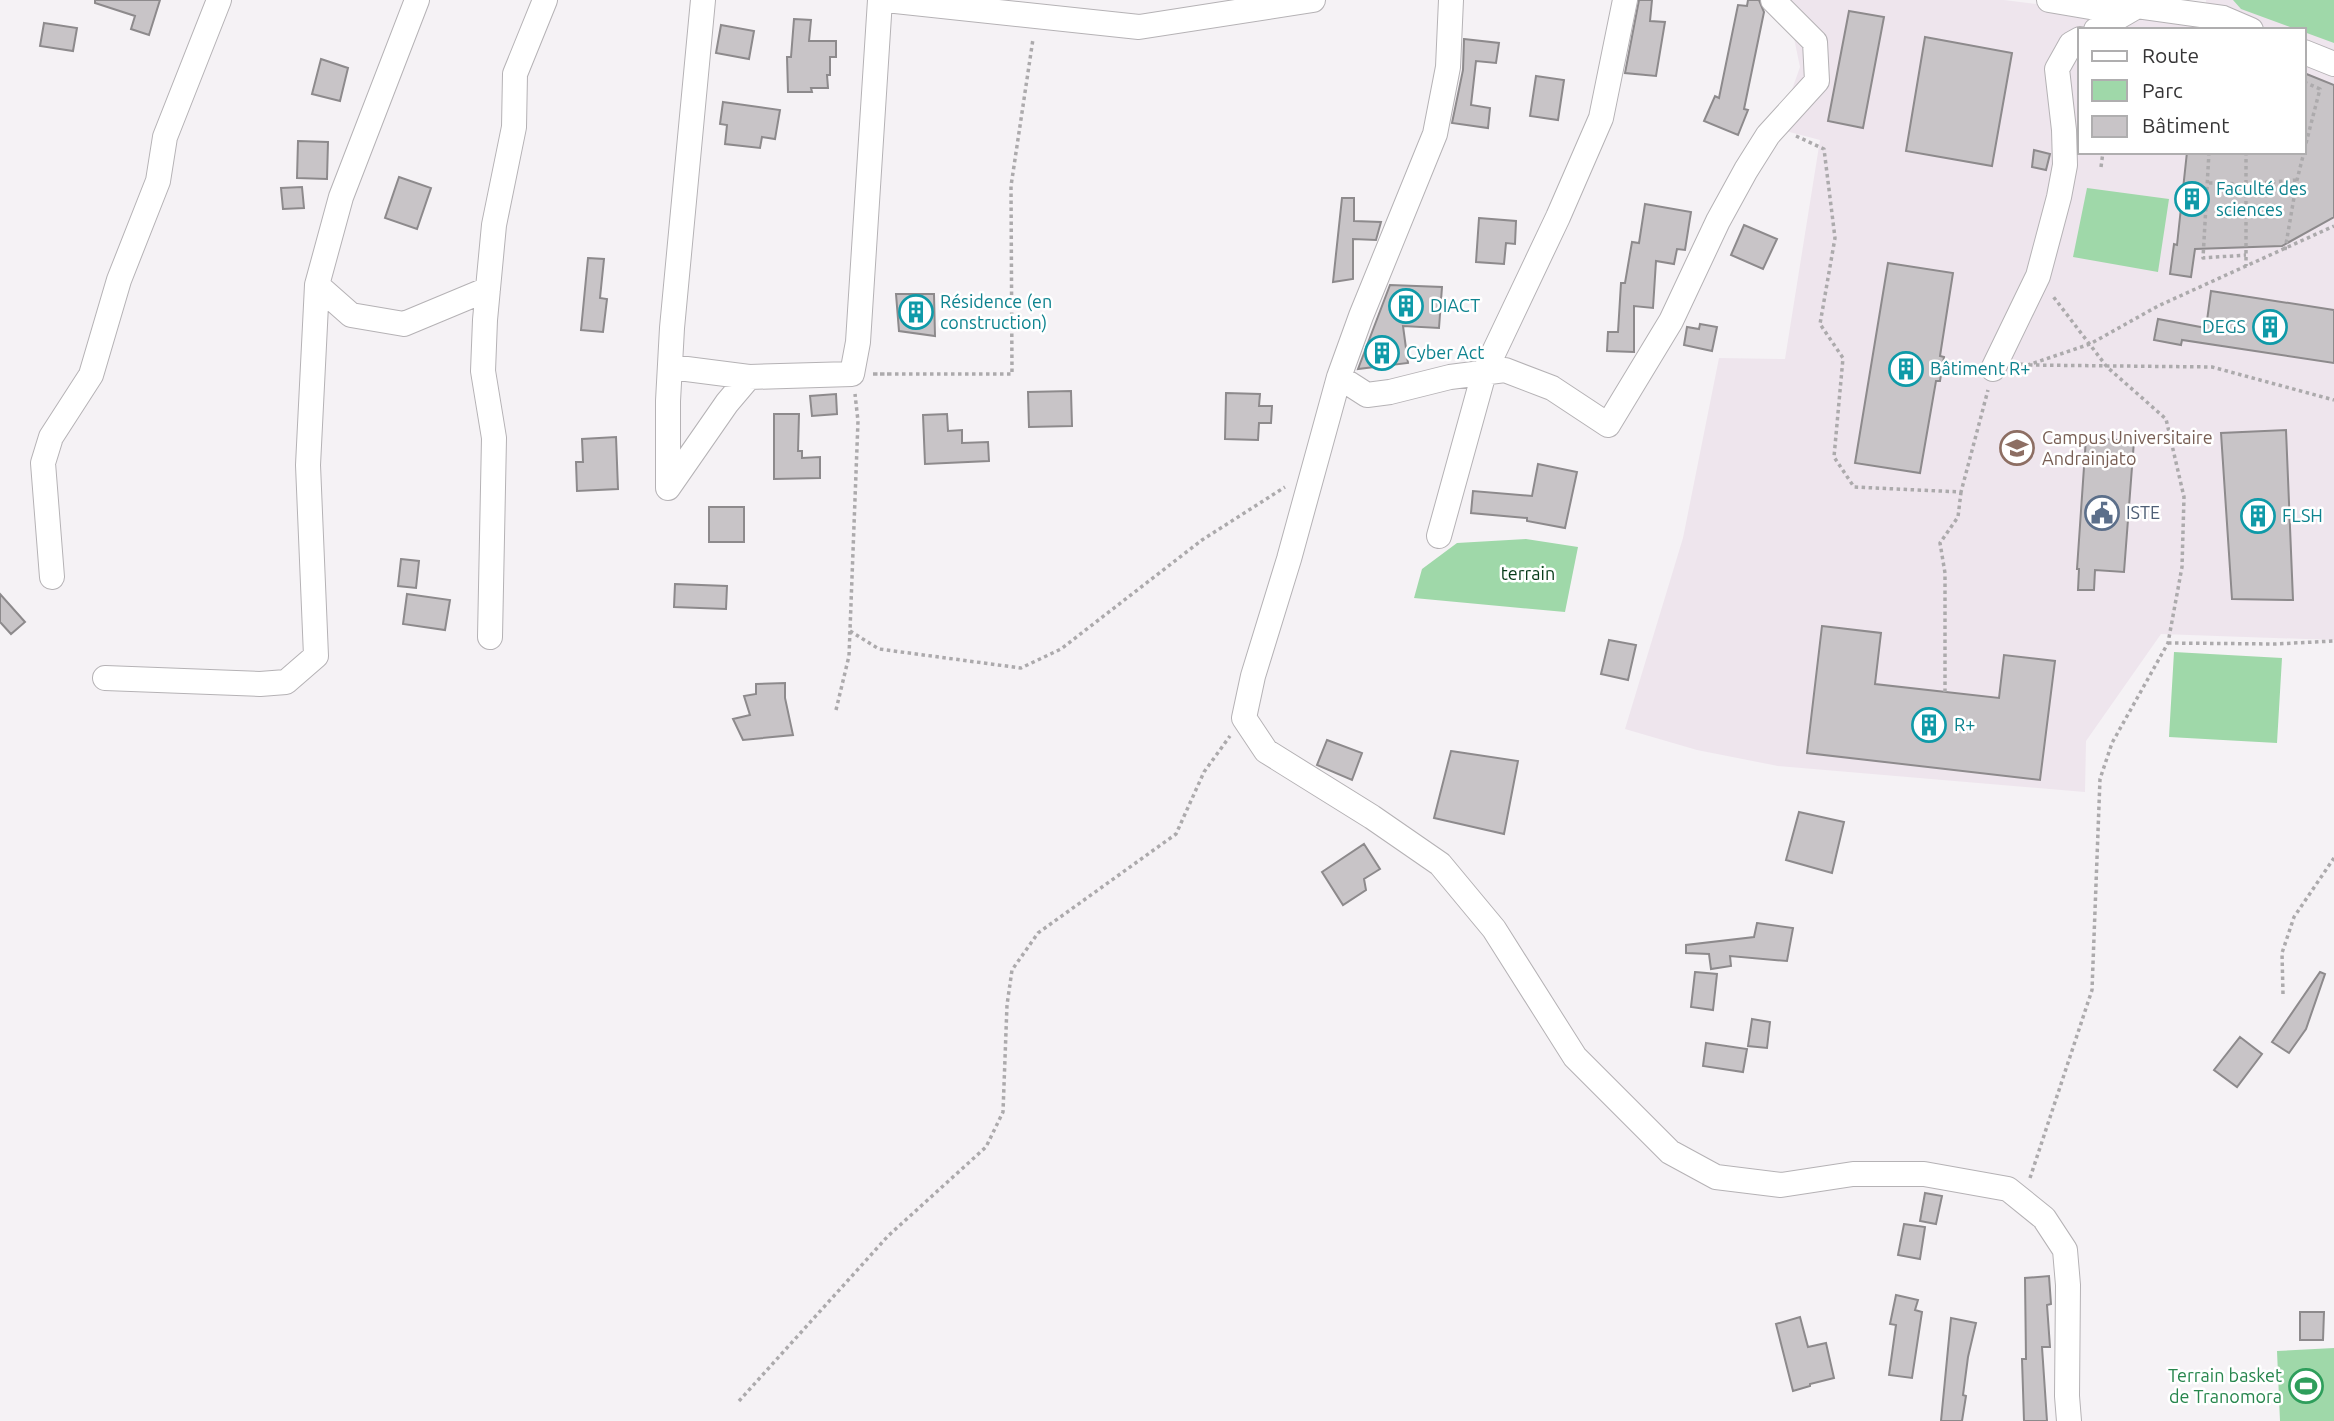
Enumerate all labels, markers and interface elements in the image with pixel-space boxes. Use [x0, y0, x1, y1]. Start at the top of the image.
legend [2078, 28, 2306, 154]
text: Route [2142, 43, 2199, 67]
text: Parc [2142, 78, 2183, 102]
text: Bâtiment [2142, 113, 2229, 137]
place label: Faculté des sciences [2216, 178, 2307, 219]
building icon: Faculté des sciences [2173, 180, 2211, 218]
building icon: DIACT [1387, 287, 1425, 325]
place label: Résidence (en construction) [940, 291, 1052, 333]
building icon: Résidence (en construction) [897, 293, 935, 331]
place label: DIACT [1430, 295, 1480, 315]
building icon: DEGS [2251, 308, 2289, 346]
place label: DEGS [2202, 316, 2246, 336]
building icon: Cyber Act [1363, 334, 1401, 372]
place label: Cyber Act [1406, 342, 1484, 362]
building icon: Bâtiment R+ [1887, 350, 1925, 388]
place label: Bâtiment R+ [1930, 358, 2030, 378]
place label: Campus Universitaire Andrainjato [2042, 427, 2213, 468]
school or university icon: Campus Universitaire Andrainjato [1998, 429, 2036, 467]
public building icon: ISTE [2083, 494, 2121, 532]
building icon: FLSH [2239, 497, 2277, 535]
place label: ISTE [2126, 502, 2160, 522]
place label: FLSH [2282, 505, 2323, 525]
park label: terrain [1501, 563, 1555, 583]
building icon: R+ [1910, 706, 1948, 744]
place label: R+ [1954, 714, 1975, 734]
place label: Terrain basket de Tranomora [2168, 1365, 2282, 1406]
sports icon: Terrain basket de Tranomora [2287, 1367, 2325, 1405]

